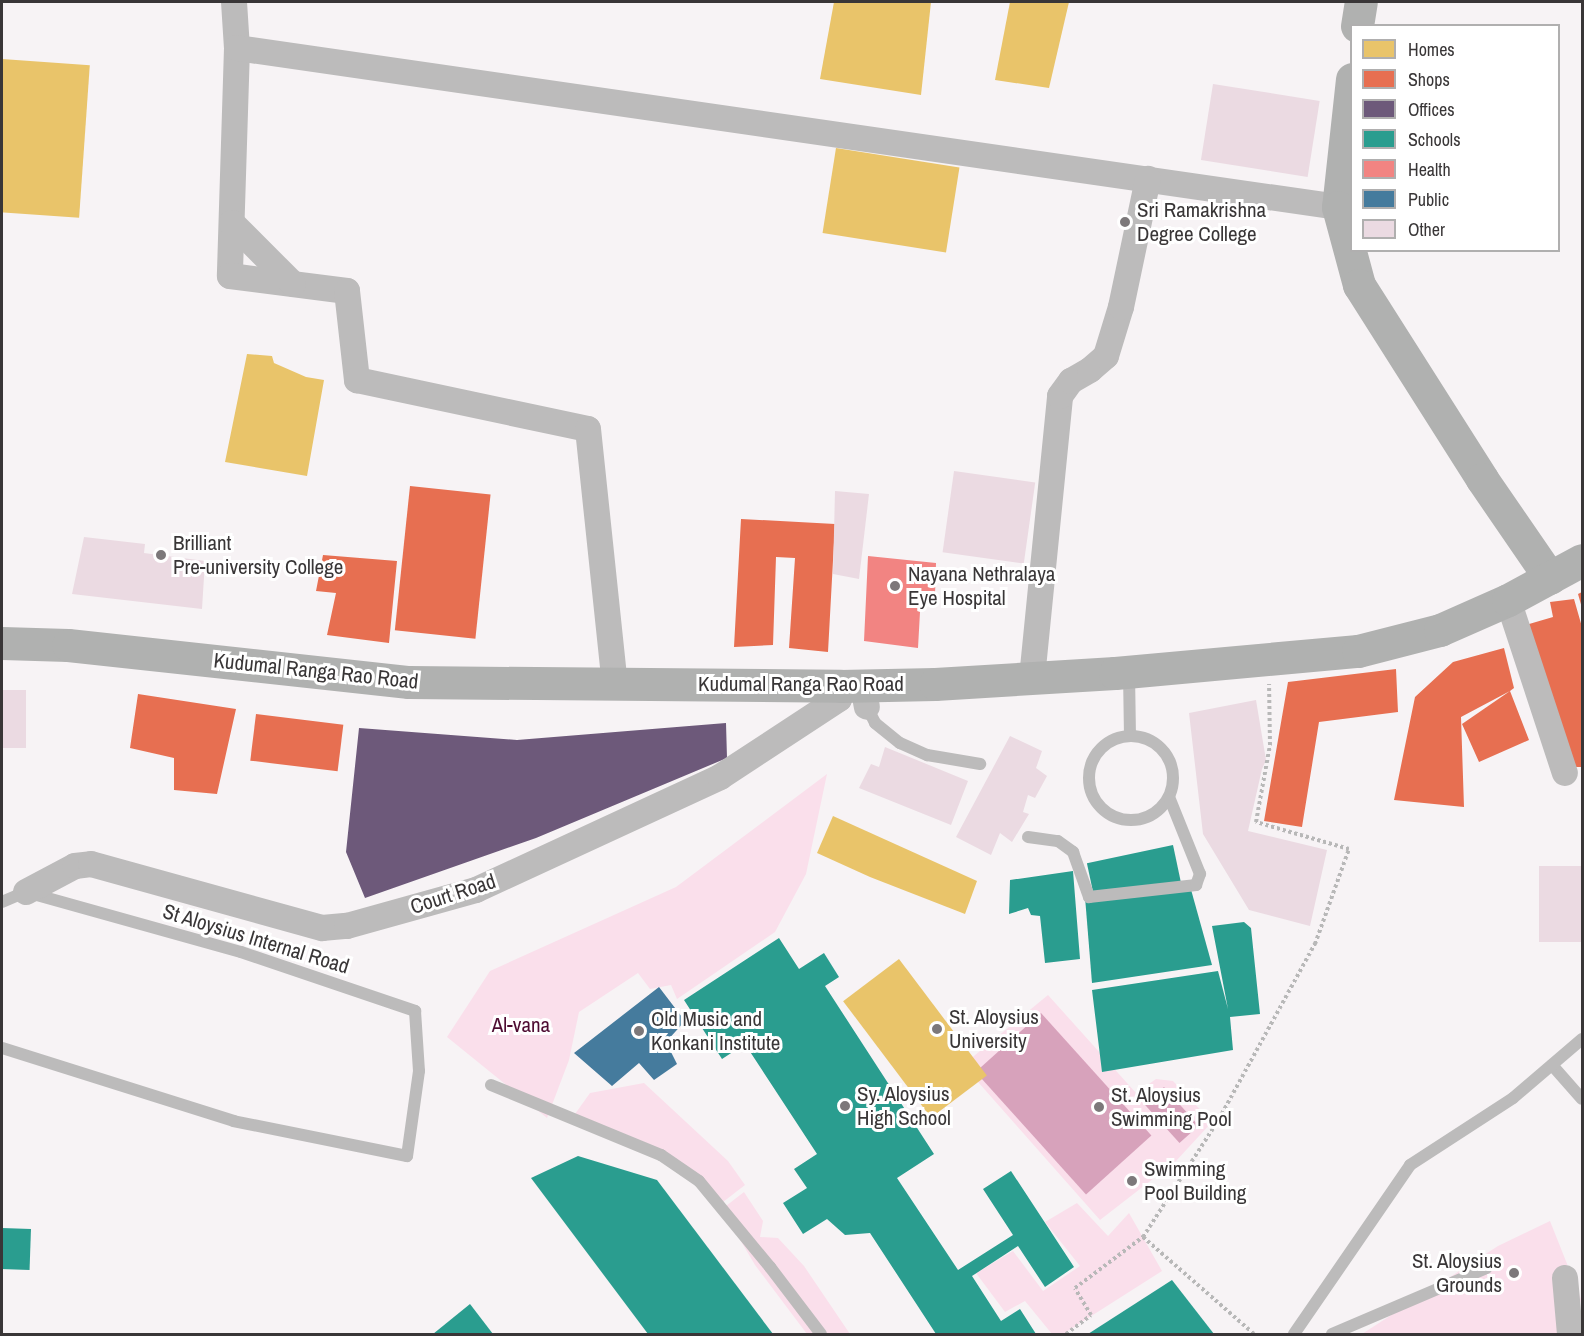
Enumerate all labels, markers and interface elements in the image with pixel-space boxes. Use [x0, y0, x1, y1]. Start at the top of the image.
legend [1350, 24, 1560, 252]
text: Homes [1408, 37, 1455, 62]
text: Shops [1408, 67, 1450, 92]
text: Offices [1408, 97, 1455, 122]
text: Schools [1408, 127, 1461, 152]
text: Health [1408, 157, 1451, 182]
text: Public [1408, 187, 1449, 212]
place label: Sri Ramakrishna Degree College [1137, 197, 1266, 247]
marker: Sri Ramakrishna Degree College [1118, 215, 1132, 229]
text: Other [1408, 217, 1445, 242]
place label: Brilliant Pre-university College [173, 530, 343, 580]
marker: Brilliant Pre-university College [154, 548, 168, 562]
place label: Nayana Nethralaya Eye Hospital [908, 561, 1055, 611]
marker: Nayana Nethralaya Eye Hospital [886, 577, 904, 595]
street label: Kudumal Ranga Rao Road [212, 648, 420, 694]
street label: Kudumal Ranga Rao Road [698, 671, 904, 697]
street label: Court Road [407, 868, 499, 920]
street label: St Aloysius Internal Road [159, 899, 353, 979]
place label: St. Aloysius University [949, 1004, 1040, 1054]
place label: Old Music and Konkani Institute [651, 1006, 780, 1056]
park label: Al-vana [492, 1012, 550, 1038]
marker: St. Aloysius University [930, 1022, 944, 1036]
marker: Old Music and Konkani Institute [632, 1024, 646, 1038]
place label: Sy. Aloysius High School [857, 1081, 951, 1131]
place label: St. Aloysius Swimming Pool [1111, 1082, 1232, 1132]
marker: Sy. Aloysius High School [838, 1099, 852, 1113]
marker: St. Aloysius Swimming Pool [1092, 1100, 1106, 1114]
place label: Swimming Pool Building [1144, 1156, 1246, 1206]
marker: Swimming Pool Building [1125, 1174, 1139, 1188]
place label: St. Aloysius Grounds [1411, 1248, 1502, 1298]
marker: St. Aloysius Grounds [1507, 1266, 1521, 1280]

